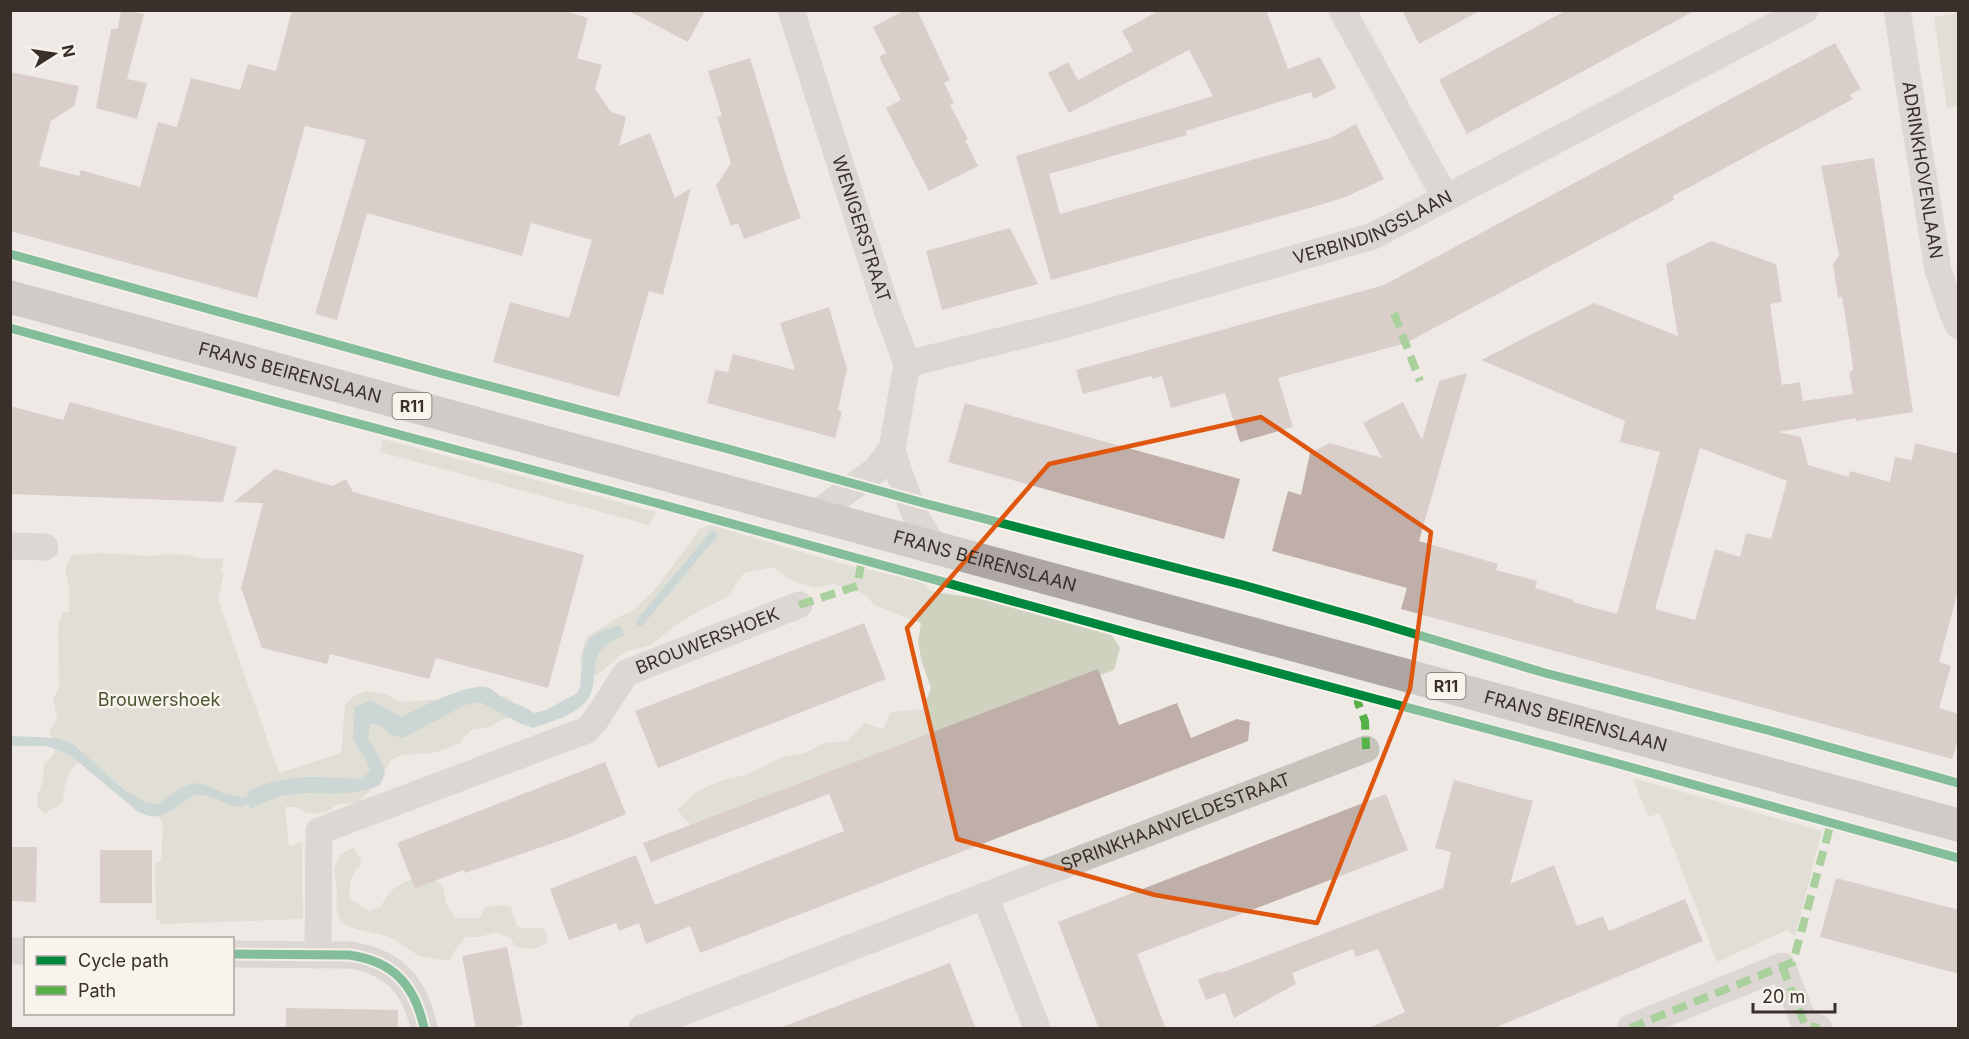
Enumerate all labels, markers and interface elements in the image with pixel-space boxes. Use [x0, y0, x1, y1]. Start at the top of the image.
north arrow [24, 24, 84, 84]
text: N [58, 43, 80, 59]
street label: ADRINKHOVENLAAN [1898, 80, 1947, 260]
street label: WENIGERSTRAAT [828, 153, 895, 305]
street label: VERBINDINGSLAAN [1291, 186, 1455, 268]
street label: FRANS BEIRENSLAAN [196, 338, 384, 407]
road number: R11 [392, 393, 432, 419]
street label: FRANS BEIRENSLAAN [891, 526, 1079, 596]
street label: BROUWERSHOEK [632, 603, 782, 678]
road number: R11 [1426, 673, 1466, 699]
street label: FRANS BEIRENSLAAN [1482, 686, 1669, 756]
park label: Brouwershoek [98, 689, 220, 710]
street label: SPRINKHAANVELDESTRAAT [1058, 768, 1293, 876]
legend [24, 937, 234, 1015]
text: Cycle path [78, 950, 169, 971]
scale bar [1753, 976, 1836, 1014]
text: Path [78, 980, 116, 1001]
text: 20 m [1762, 986, 1805, 1007]

